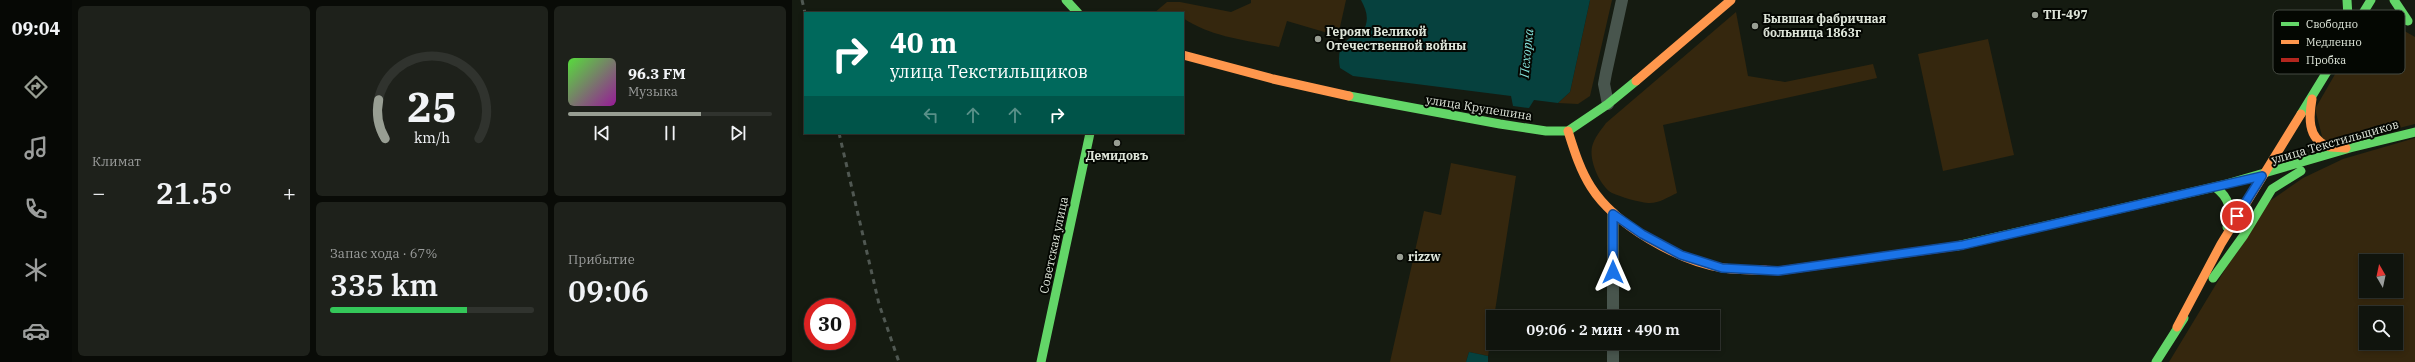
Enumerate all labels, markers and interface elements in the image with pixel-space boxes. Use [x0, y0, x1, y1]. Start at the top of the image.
place label: ТП-497 [2043, 7, 2088, 22]
marker: ТП-497 [2030, 10, 2040, 20]
legend [2273, 10, 2405, 74]
place label: Бывшая фабричная больница 1863г [1763, 11, 1886, 40]
text: 09:04 [12, 17, 60, 40]
text: Свободно [2306, 17, 2358, 31]
marker: Бывшая фабричная больница 1863г [1750, 21, 1760, 31]
text: 40 m [890, 24, 957, 61]
place label: Героям Великой Отечественной войны [1326, 24, 1466, 53]
icon: right [824, 28, 876, 80]
water label: Пехорка [1515, 28, 1538, 80]
marker: Героям Великой Отечественной войны [1313, 34, 1323, 44]
text: Медленно [2306, 35, 2362, 49]
text: Пробка [2306, 53, 2346, 67]
text: улица Текстильщиков [890, 60, 1088, 83]
text: 96.3 FM [628, 64, 686, 83]
icon: directions [22, 73, 50, 101]
text: 25 [407, 79, 457, 133]
text: Музыка [628, 83, 678, 100]
street label: улица Крупешина [1425, 92, 1534, 123]
icon: left [920, 104, 942, 126]
icon: ahead [962, 104, 984, 126]
icon: ahead [1004, 104, 1026, 126]
icon: right [1046, 104, 1068, 126]
street label: улица Текстильщиков [2269, 116, 2401, 167]
icon: previous [591, 122, 613, 144]
icon: pause [659, 122, 681, 144]
icon: next [727, 122, 749, 144]
text: km/h [414, 128, 450, 147]
icon: music [22, 134, 50, 162]
marker: Демидовъ [1112, 138, 1122, 148]
place label: Демидовъ [1086, 148, 1149, 163]
text: Климат [92, 153, 141, 170]
text: 21.5° [156, 173, 232, 212]
text: − [92, 178, 105, 207]
text: + [283, 178, 296, 207]
icon: phone [22, 195, 50, 223]
street label: Советская улица [1036, 195, 1071, 295]
pin [2220, 199, 2254, 233]
icon: arrive [2226, 205, 2248, 227]
text: Запас хода · 67% [330, 245, 437, 262]
place label: rizzw [1408, 249, 1441, 264]
text: Прибытие [568, 251, 635, 268]
position arrow [1592, 251, 1634, 293]
marker: rizzw [1395, 252, 1405, 262]
north arrow [2359, 254, 2403, 298]
map controls [2359, 254, 2403, 350]
icon: climate [22, 256, 50, 284]
text: 335 km [330, 265, 438, 304]
text: 09:06 [568, 271, 649, 310]
speed limit sign: 30 [804, 298, 856, 350]
button: search [2359, 306, 2403, 350]
icon: car [22, 317, 50, 345]
text: 09:06 · 2 мин · 490 m [1526, 320, 1680, 339]

